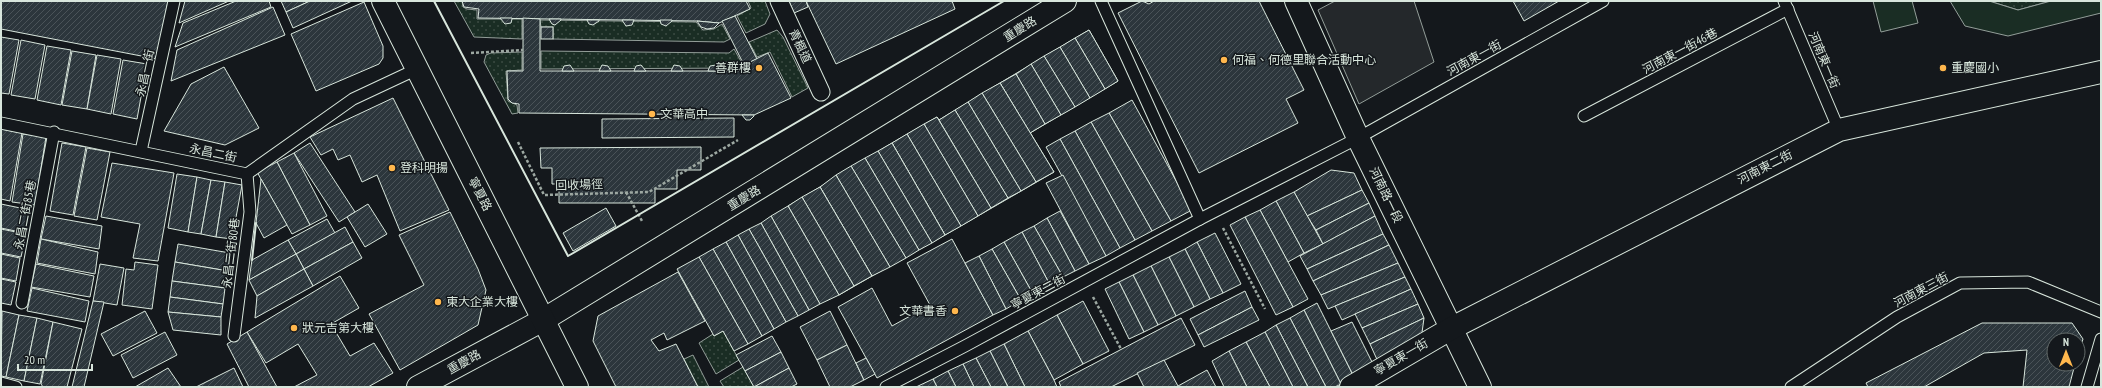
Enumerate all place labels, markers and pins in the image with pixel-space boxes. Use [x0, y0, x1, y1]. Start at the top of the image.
place label: 何福、何德里聯合活動中心 [1232, 52, 1376, 67]
marker: 何福、何德里聯合活動中心 [1219, 55, 1229, 65]
place label: 善群樓 [715, 60, 751, 75]
place label: 重慶國小 [1951, 60, 1999, 75]
marker: 善群樓 [754, 63, 764, 73]
marker: 重慶國小 [1938, 63, 1948, 73]
place label: 文華高中 [660, 106, 708, 121]
marker: 文華高中 [647, 109, 657, 119]
place label: 登科明揚 [400, 160, 448, 175]
marker: 登科明揚 [387, 163, 397, 173]
place label: 東大企業大樓 [446, 294, 518, 309]
marker: 東大企業大樓 [433, 297, 443, 307]
place label: 文華書香 [899, 303, 947, 318]
marker: 文華書香 [950, 306, 960, 316]
place label: 狀元吉第大樓 [302, 320, 374, 335]
marker: 狀元吉第大樓 [289, 323, 299, 333]

